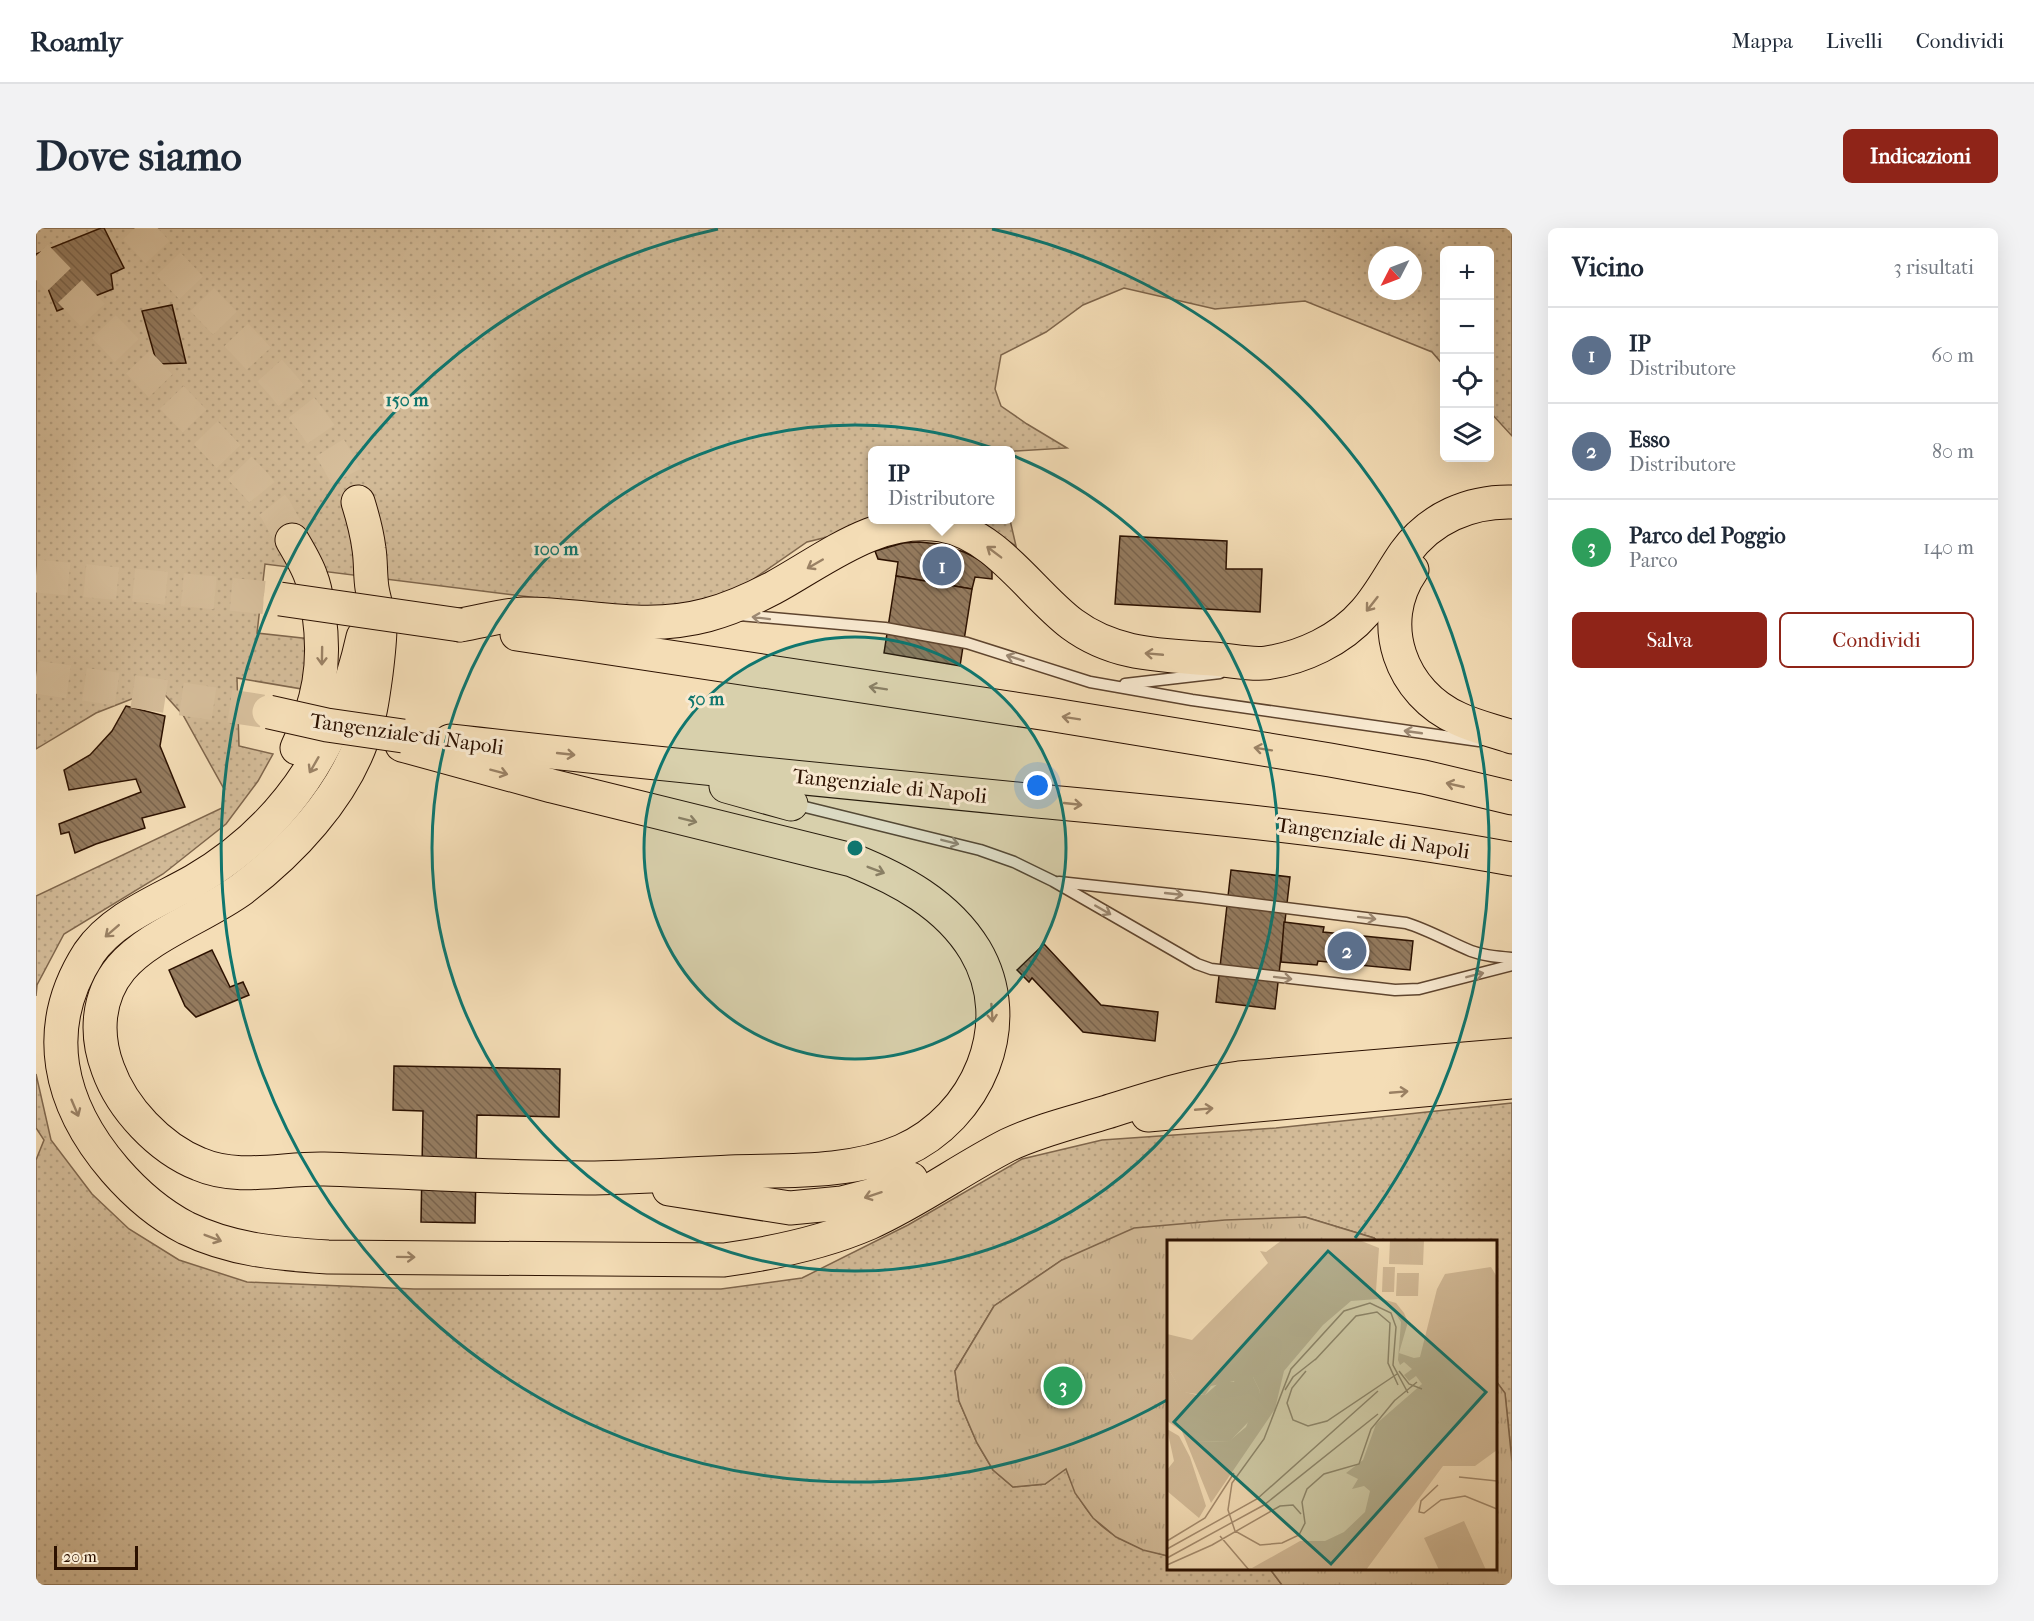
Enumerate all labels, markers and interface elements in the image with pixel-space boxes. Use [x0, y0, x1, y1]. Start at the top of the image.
text: Roamly [30, 25, 122, 58]
text: Mappa [1732, 29, 1793, 53]
text: Livelli [1826, 29, 1883, 53]
text: Condividi [1916, 29, 2004, 53]
button: Indicazioni [1843, 129, 1998, 183]
text: Dove siamo [36, 132, 242, 181]
north arrow [1368, 246, 1422, 300]
map controls [1440, 246, 1494, 462]
button: + [1440, 246, 1494, 300]
text: Vicino [1572, 252, 1644, 283]
text: 3 risultati [1894, 256, 1974, 279]
button: − [1440, 300, 1494, 354]
text: IP [1629, 331, 1651, 357]
text: 1 [1588, 344, 1595, 367]
text: 60 m [1931, 344, 1974, 367]
button: locate [1440, 354, 1494, 408]
text: Distributore [1629, 357, 1736, 380]
text: 150 m [386, 390, 429, 411]
button: layers [1440, 408, 1494, 462]
text: Esso [1629, 427, 1670, 453]
text: 2 [1586, 440, 1597, 463]
text: 80 m [1932, 440, 1974, 463]
popup [868, 446, 1015, 524]
text: Distributore [1629, 453, 1736, 476]
text: IP [888, 461, 910, 487]
text: Distributore [888, 487, 995, 510]
text: Parco del Poggio [1629, 523, 1786, 549]
text: 3 [1587, 536, 1596, 559]
text: 140 m [1923, 536, 1974, 559]
text: 100 m [533, 539, 580, 560]
pin: 1 [922, 544, 962, 588]
one-way arrow [986, 545, 1002, 558]
text: Parco [1629, 549, 1678, 572]
one-way arrow [807, 558, 824, 570]
one-way arrow [1365, 595, 1378, 611]
one-way arrow [752, 612, 772, 623]
button: Salva [1572, 612, 1767, 668]
button: Condividi [1779, 612, 1974, 668]
one-way arrow [316, 646, 327, 666]
one-way arrow [1144, 648, 1164, 659]
one-way arrow [1006, 652, 1025, 663]
one-way arrow [869, 683, 889, 694]
text: 50 m [688, 689, 725, 710]
street label: Tangenziale di Napoli [309, 709, 505, 759]
one-way arrow [1062, 712, 1081, 723]
one-way arrow [1403, 726, 1423, 737]
one-way arrow [1254, 743, 1274, 754]
one-way arrow [555, 749, 575, 760]
one-way arrow [307, 756, 319, 773]
street label: Tangenziale di Napoli [792, 764, 988, 808]
one-way arrow [489, 766, 508, 778]
your location [1023, 771, 1052, 800]
one-way arrow [1446, 778, 1465, 790]
one-way arrow [1063, 799, 1083, 810]
street label: Tangenziale di Napoli [1275, 813, 1471, 863]
one-way arrow [678, 814, 697, 826]
one-way arrow [940, 837, 959, 849]
centre of rings [845, 838, 865, 858]
one-way arrow [866, 865, 885, 876]
one-way arrow [1163, 889, 1183, 900]
one-way arrow [1094, 905, 1112, 916]
one-way arrow [1357, 913, 1377, 924]
one-way arrow [105, 924, 120, 938]
pin: 2 [1328, 928, 1366, 974]
one-way arrow [1465, 968, 1484, 980]
one-way arrow [1272, 972, 1292, 983]
one-way arrow [987, 1002, 998, 1022]
one-way arrow [1388, 1086, 1408, 1097]
one-way arrow [70, 1099, 81, 1117]
one-way arrow [1194, 1103, 1214, 1114]
one-way arrow [864, 1190, 883, 1201]
one-way arrow [203, 1234, 222, 1245]
inset map [1167, 1240, 1497, 1570]
one-way arrow [395, 1252, 415, 1263]
pin: 3 [1044, 1364, 1082, 1408]
scale bar [54, 1543, 138, 1570]
text: 20 m [63, 1547, 97, 1566]

